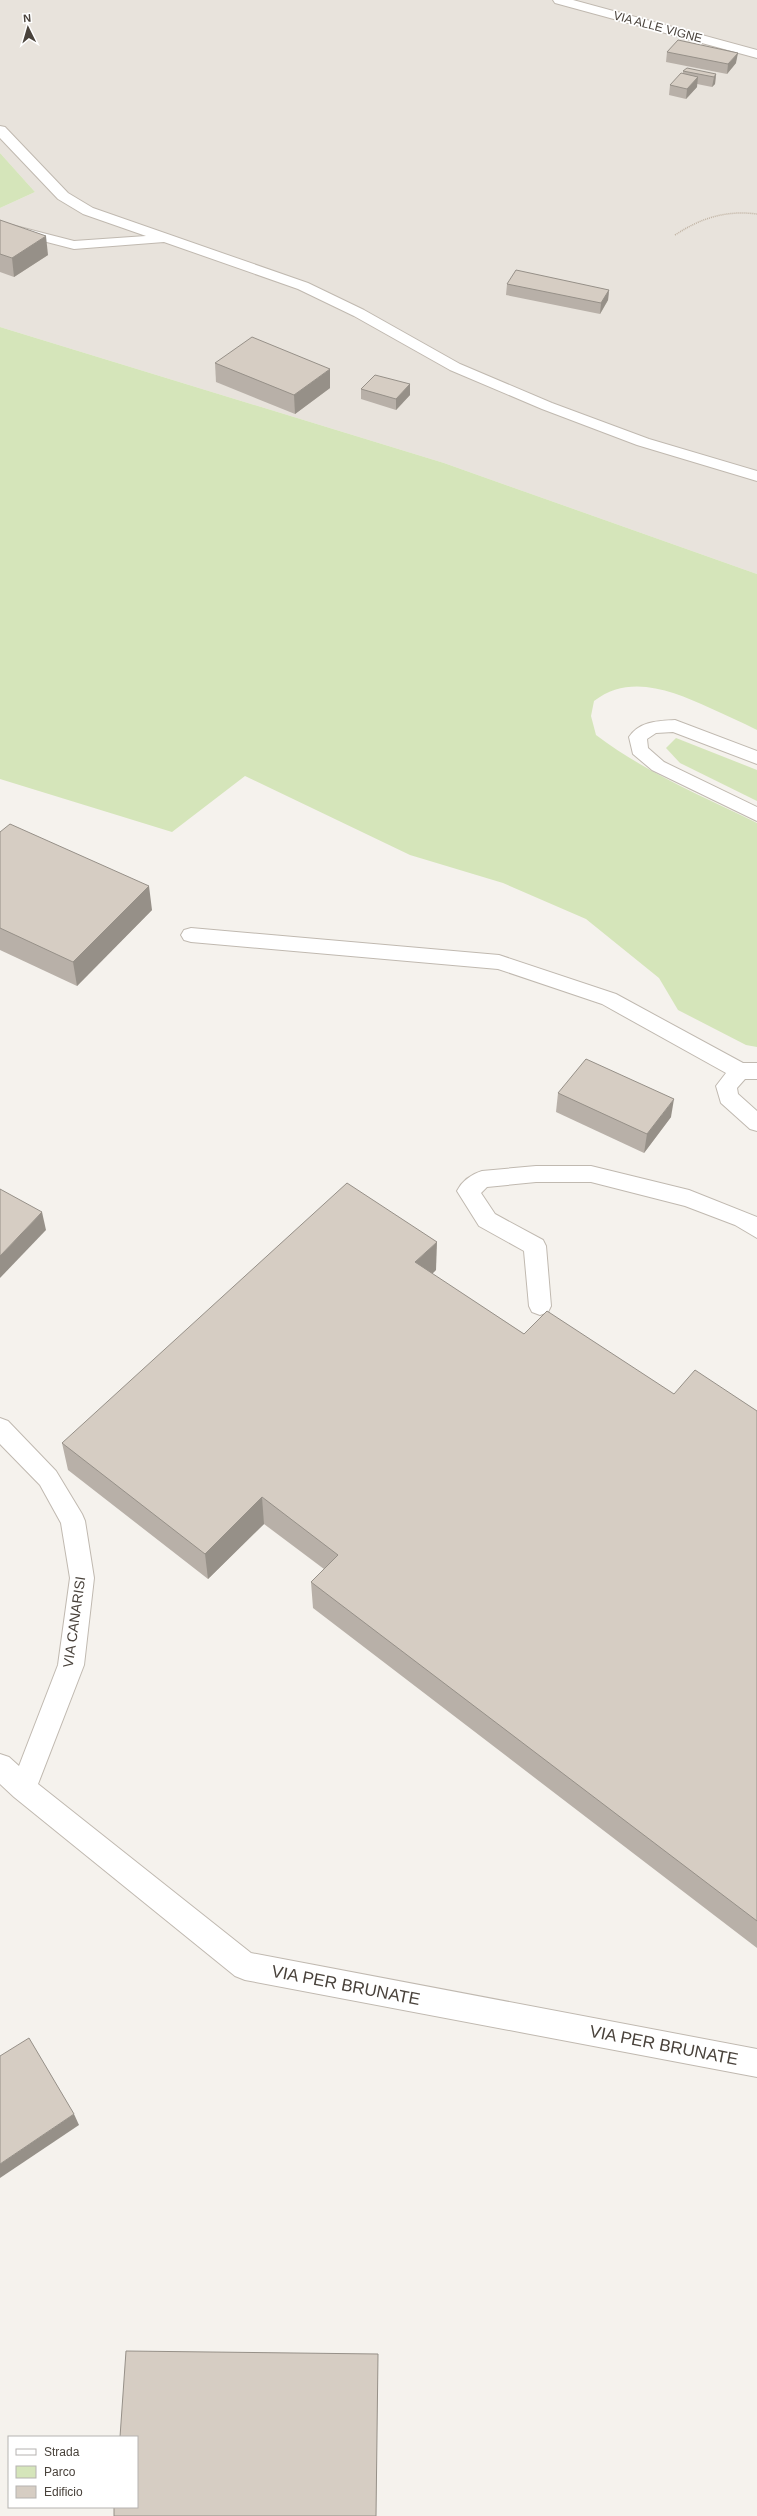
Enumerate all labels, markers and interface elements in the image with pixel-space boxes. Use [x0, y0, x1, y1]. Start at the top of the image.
north arrow [8, 8, 48, 48]
street label: VIA ALLE VIGNE [612, 8, 704, 46]
text: N [23, 12, 32, 24]
street label: VIA CANARISI [60, 1575, 88, 1669]
street label: VIA PER BRUNATE [270, 1962, 422, 2009]
street label: VIA PER BRUNATE [588, 2022, 740, 2069]
legend [8, 2436, 138, 2508]
text: Strada [44, 2445, 80, 2459]
text: Parco [44, 2465, 76, 2479]
text: Edificio [44, 2485, 83, 2499]

